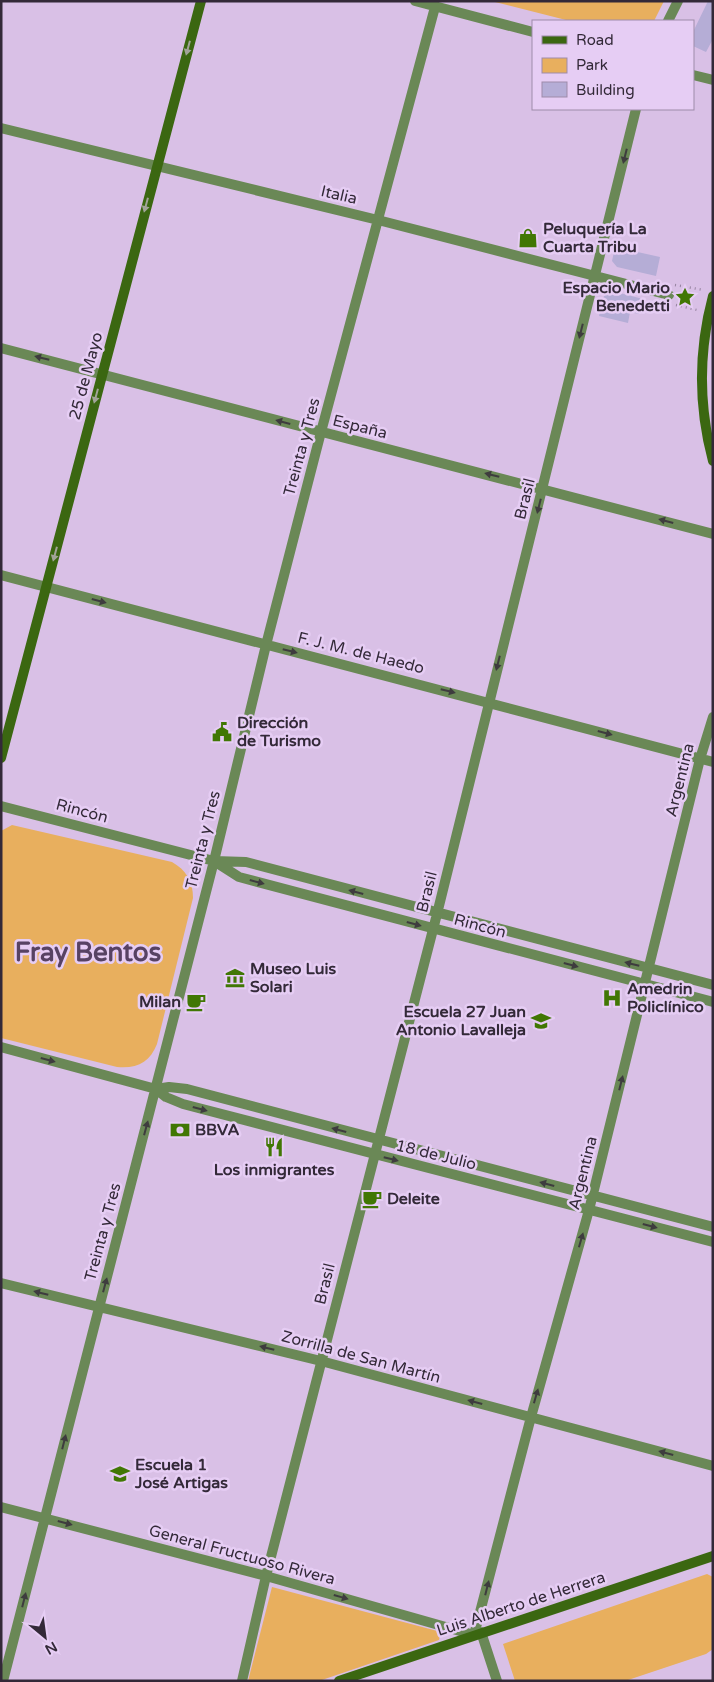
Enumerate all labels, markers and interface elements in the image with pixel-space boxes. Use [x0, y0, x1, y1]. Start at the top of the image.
legend [532, 20, 694, 110]
text: Road [576, 31, 614, 49]
one-way arrow [184, 41, 192, 56]
text: Park [576, 56, 608, 74]
text: Building [576, 81, 635, 99]
one-way arrow [620, 149, 628, 164]
street label: Italia [319, 181, 359, 209]
one-way arrow [141, 198, 149, 213]
place label: Peluquería La Cuarta Tribu [543, 219, 647, 257]
shop icon: Peluquería La Cuarta Tribu [517, 227, 539, 249]
place label: Espacio Mario Benedetti [562, 278, 670, 316]
place icon: Espacio Mario Benedetti [674, 286, 696, 308]
one-way arrow [577, 323, 585, 338]
street label: 25 de Mayo [65, 330, 107, 422]
one-way arrow [34, 354, 49, 362]
one-way arrow [92, 389, 100, 404]
street label: Treinta y Tres [279, 396, 325, 498]
street label: España [331, 411, 389, 443]
one-way arrow [276, 418, 291, 426]
one-way arrow [484, 471, 499, 479]
street label: Brasil [510, 476, 540, 522]
one-way arrow [534, 498, 542, 513]
one-way arrow [658, 517, 673, 525]
one-way arrow [51, 546, 59, 561]
one-way arrow [92, 597, 107, 605]
street label: F. J. M. de Haedo [296, 628, 426, 678]
one-way arrow [283, 647, 298, 655]
one-way arrow [494, 655, 502, 670]
one-way arrow [440, 687, 455, 695]
place label: Dirección de Turismo [237, 713, 321, 751]
public building icon: Dirección de Turismo [211, 721, 233, 743]
one-way arrow [597, 729, 612, 737]
street label: Argentina [661, 741, 699, 819]
street label: Treinta y Tres [181, 789, 225, 891]
street label: Rincón [54, 794, 110, 828]
street label: Brasil [412, 869, 442, 915]
one-way arrow [249, 878, 265, 886]
one-way arrow [348, 888, 364, 896]
street label: Rincón [452, 909, 508, 943]
one-way arrow [407, 920, 422, 928]
district label: Fray Bentos [15, 937, 161, 968]
place label: Museo Luis Solari [250, 959, 337, 997]
one-way arrow [624, 960, 639, 968]
one-way arrow [564, 962, 579, 970]
museum icon: Museo Luis Solari [224, 967, 246, 989]
place label: Amedrin Policlínico [627, 979, 704, 1017]
hospital icon: Amedrin Policlínico [601, 987, 623, 1009]
cafe icon: Milan [185, 991, 207, 1013]
place label: Milan [139, 992, 181, 1012]
place label: Escuela 27 Juan Antonio Lavalleja [396, 1002, 526, 1040]
school or university icon: Escuela 27 Juan Antonio Lavalleja [530, 1010, 552, 1032]
one-way arrow [41, 1056, 56, 1064]
one-way arrow [618, 1075, 626, 1090]
one-way arrow [193, 1105, 208, 1113]
bank icon: BBVA [169, 1119, 191, 1141]
one-way arrow [142, 1120, 150, 1135]
place label: BBVA [195, 1120, 239, 1140]
one-way arrow [331, 1126, 346, 1134]
street label: Argentina [564, 1134, 602, 1212]
street label: 18 de Julio [394, 1135, 478, 1175]
restaurant icon: Los inmigrantes [263, 1136, 285, 1158]
one-way arrow [384, 1155, 399, 1163]
place label: Los inmigrantes [214, 1160, 335, 1180]
one-way arrow [539, 1180, 555, 1188]
street label: Treinta y Tres [80, 1181, 126, 1283]
cafe icon: Deleite [361, 1188, 383, 1210]
place label: Deleite [387, 1189, 440, 1209]
one-way arrow [643, 1222, 658, 1230]
one-way arrow [577, 1232, 585, 1247]
street label: Brasil [310, 1261, 340, 1307]
one-way arrow [101, 1277, 109, 1292]
one-way arrow [33, 1289, 48, 1297]
street label: Zorrilla de San Martín [279, 1326, 443, 1388]
one-way arrow [259, 1344, 274, 1352]
one-way arrow [533, 1389, 541, 1404]
one-way arrow [467, 1398, 482, 1406]
one-way arrow [60, 1435, 68, 1450]
one-way arrow [658, 1449, 673, 1457]
place label: Escuela 1 José Artigas [134, 1455, 228, 1493]
school or university icon: Escuela 1 José Artigas [109, 1463, 131, 1485]
one-way arrow [58, 1519, 73, 1527]
street label: General Fructuoso Rivera [147, 1520, 337, 1590]
street label: Luis Alberto de Herrera [434, 1567, 608, 1641]
one-way arrow [483, 1580, 491, 1595]
one-way arrow [20, 1592, 28, 1607]
one-way arrow [333, 1593, 348, 1601]
north arrow [20, 1612, 70, 1662]
text: N [42, 1638, 60, 1658]

